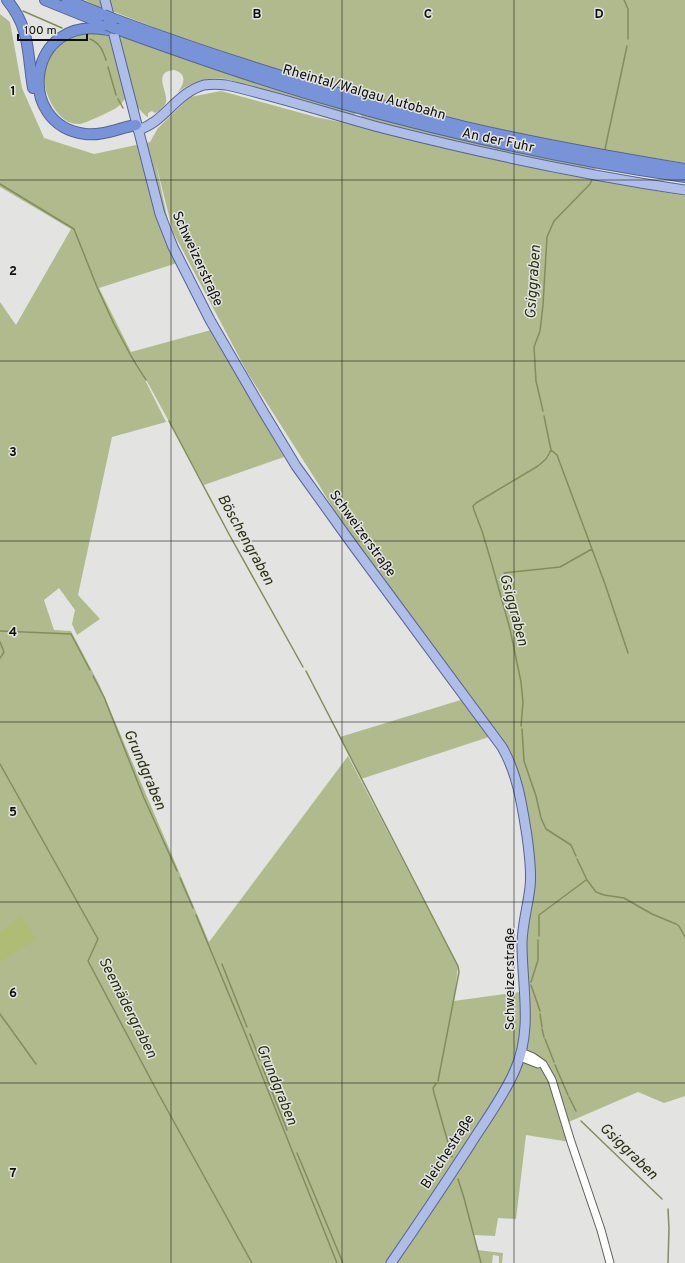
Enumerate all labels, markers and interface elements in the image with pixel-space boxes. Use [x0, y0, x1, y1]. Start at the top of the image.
text: B [253, 7, 262, 23]
text: C [424, 7, 432, 23]
text: D [594, 7, 604, 23]
scale bar [18, 16, 87, 42]
text: 100 m [24, 23, 57, 39]
street label: Rheintal/Walgau Autobahn [280, 62, 448, 124]
text: 1 [10, 84, 16, 100]
street label: An der Fuhr [460, 125, 536, 157]
street label: Schweizerstraße [168, 209, 226, 309]
water label: Gsiggraben [522, 244, 546, 320]
text: 2 [9, 264, 17, 280]
text: 3 [9, 445, 17, 461]
street label: Schweizerstraße [325, 487, 399, 581]
water label: Böschengraben [212, 491, 278, 589]
water label: Gsiggraben [494, 572, 532, 648]
text: 4 [9, 625, 17, 641]
water label: Grundgraben [119, 727, 169, 813]
text: 5 [9, 805, 17, 821]
street label: Schweizerstraße [502, 928, 519, 1030]
water label: Seemädergraben [93, 954, 161, 1062]
text: 6 [9, 986, 17, 1002]
water label: Grundgraben [251, 1042, 301, 1128]
street label: Bleichestraße [418, 1112, 478, 1192]
water label: Gsiggraben [595, 1119, 661, 1185]
text: 7 [10, 1166, 17, 1182]

